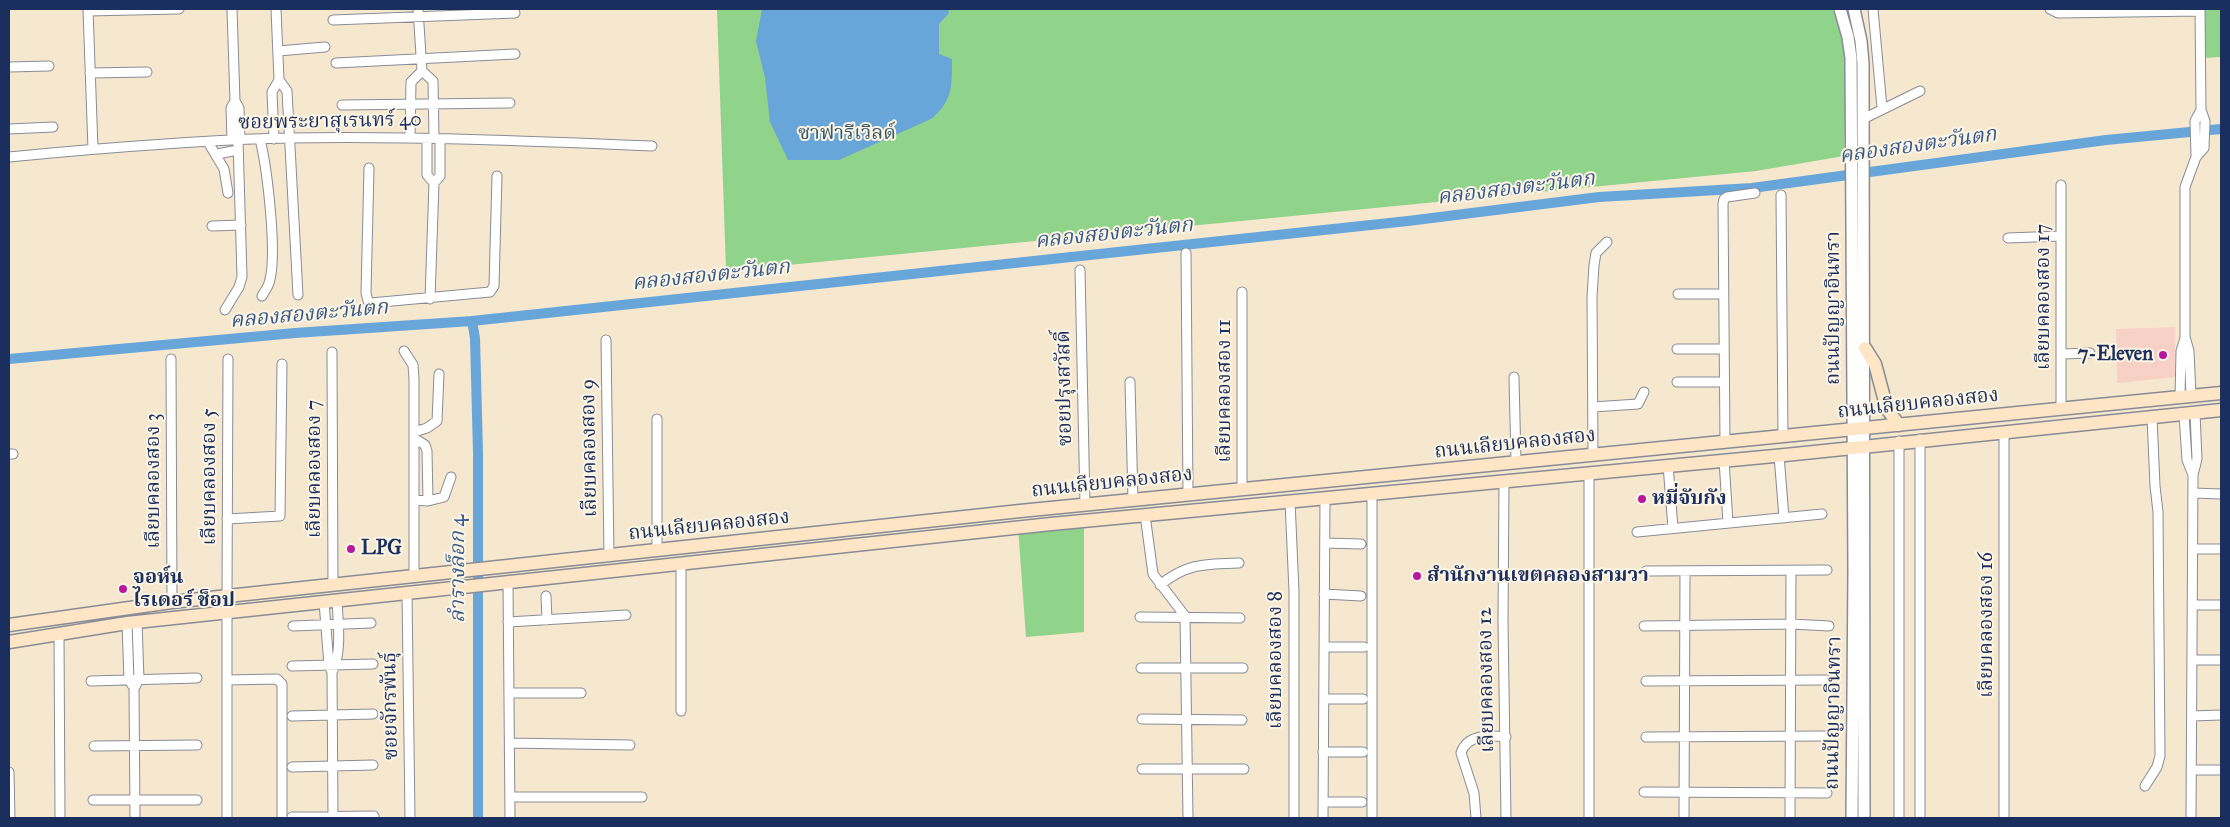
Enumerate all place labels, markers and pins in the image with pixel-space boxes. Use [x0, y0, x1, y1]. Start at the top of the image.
place label: 7-Eleven [2078, 343, 2153, 367]
marker: 7-Eleven [2157, 349, 2169, 361]
place label: หมี่จับกัง [1652, 487, 1726, 511]
marker: หมี่จับกัง [1636, 493, 1648, 505]
place label: LPG [361, 537, 402, 561]
marker: LPG [345, 543, 357, 555]
place label: สำนักงานเขตคลองสามวา [1427, 564, 1649, 588]
place label: จอห์น ไรเดอร์ ช็อป [133, 566, 235, 613]
marker: สำนักงานเขตคลองสามวา [1411, 570, 1423, 582]
marker: จอห์น ไรเดอร์ ช็อป [117, 583, 129, 595]

